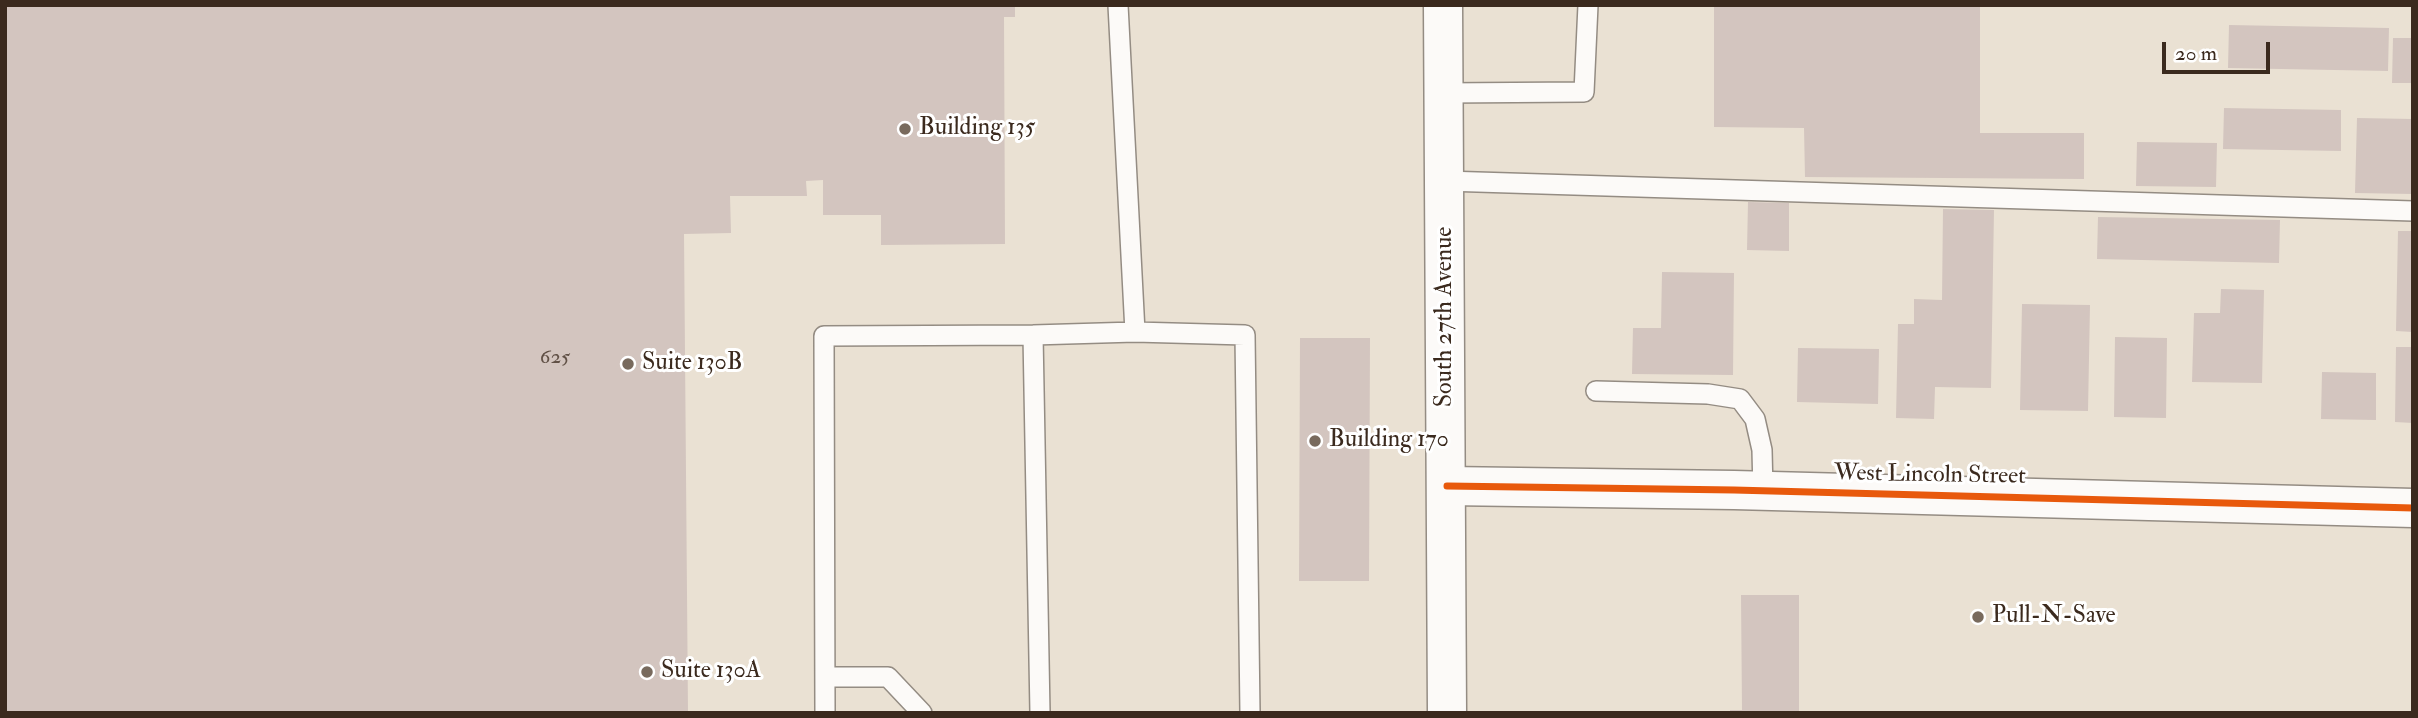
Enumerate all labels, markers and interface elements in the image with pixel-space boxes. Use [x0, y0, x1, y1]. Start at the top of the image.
scale bar [2166, 28, 2274, 72]
text: 20 m [2175, 40, 2217, 67]
place label: Building 135 [919, 115, 1035, 143]
marker: Building 135 [897, 121, 913, 137]
street label: South 27th Avenue [1432, 227, 1460, 407]
house number: 625 [540, 345, 570, 371]
place label: Suite 130B [642, 350, 743, 378]
marker: Suite 130B [620, 356, 636, 372]
place label: Building 170 [1329, 427, 1449, 455]
marker: Building 170 [1307, 433, 1323, 449]
street label: West Lincoln Street [1834, 460, 2026, 492]
place label: Pull-N-Save [1992, 603, 2116, 631]
marker: Pull-N-Save [1970, 609, 1986, 625]
place label: Suite 130A [661, 658, 761, 686]
marker: Suite 130A [639, 664, 655, 680]

